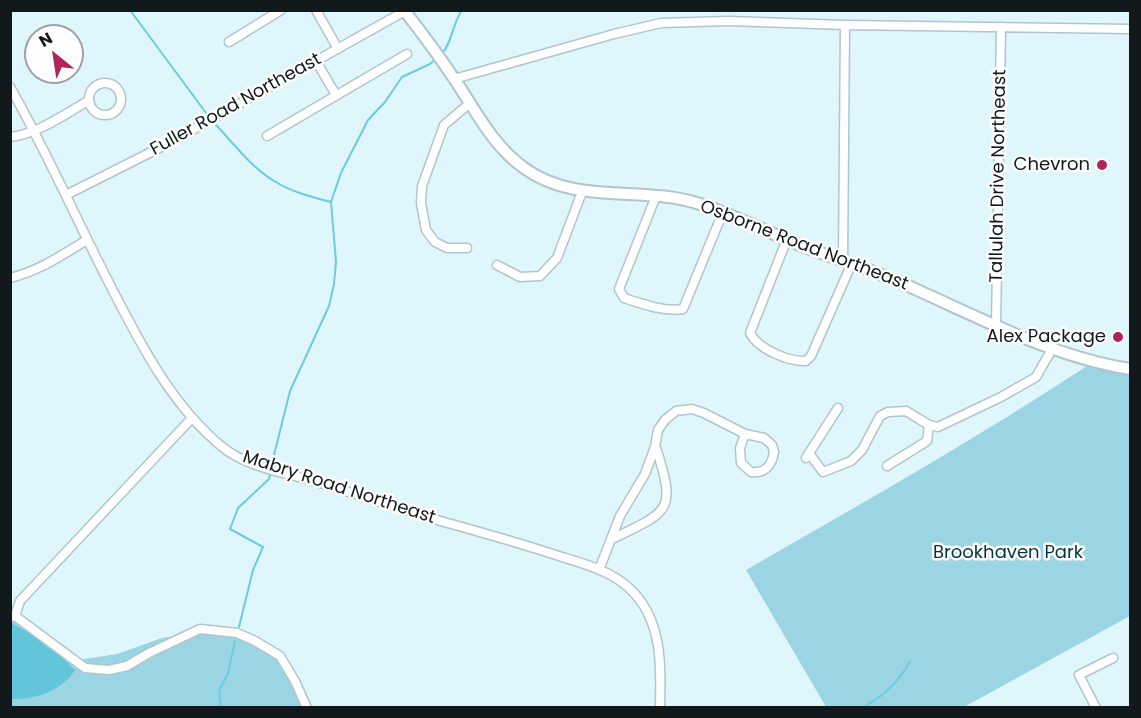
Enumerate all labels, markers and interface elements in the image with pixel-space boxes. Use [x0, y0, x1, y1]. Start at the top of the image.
north arrow [24, 24, 84, 84]
text: N [35, 27, 57, 53]
street label: Fuller Road Northeast [147, 49, 325, 161]
street label: Tallulah Drive Northeast [986, 69, 1012, 283]
place label: Chevron [1014, 154, 1090, 176]
marker: Chevron [1095, 158, 1109, 172]
street label: Osborne Road Northeast [697, 196, 911, 296]
place label: Alex Package [987, 326, 1106, 348]
marker: Alex Package [1111, 330, 1125, 344]
street label: Mabry Road Northeast [240, 447, 438, 529]
park label: Brookhaven Park [933, 542, 1083, 564]

